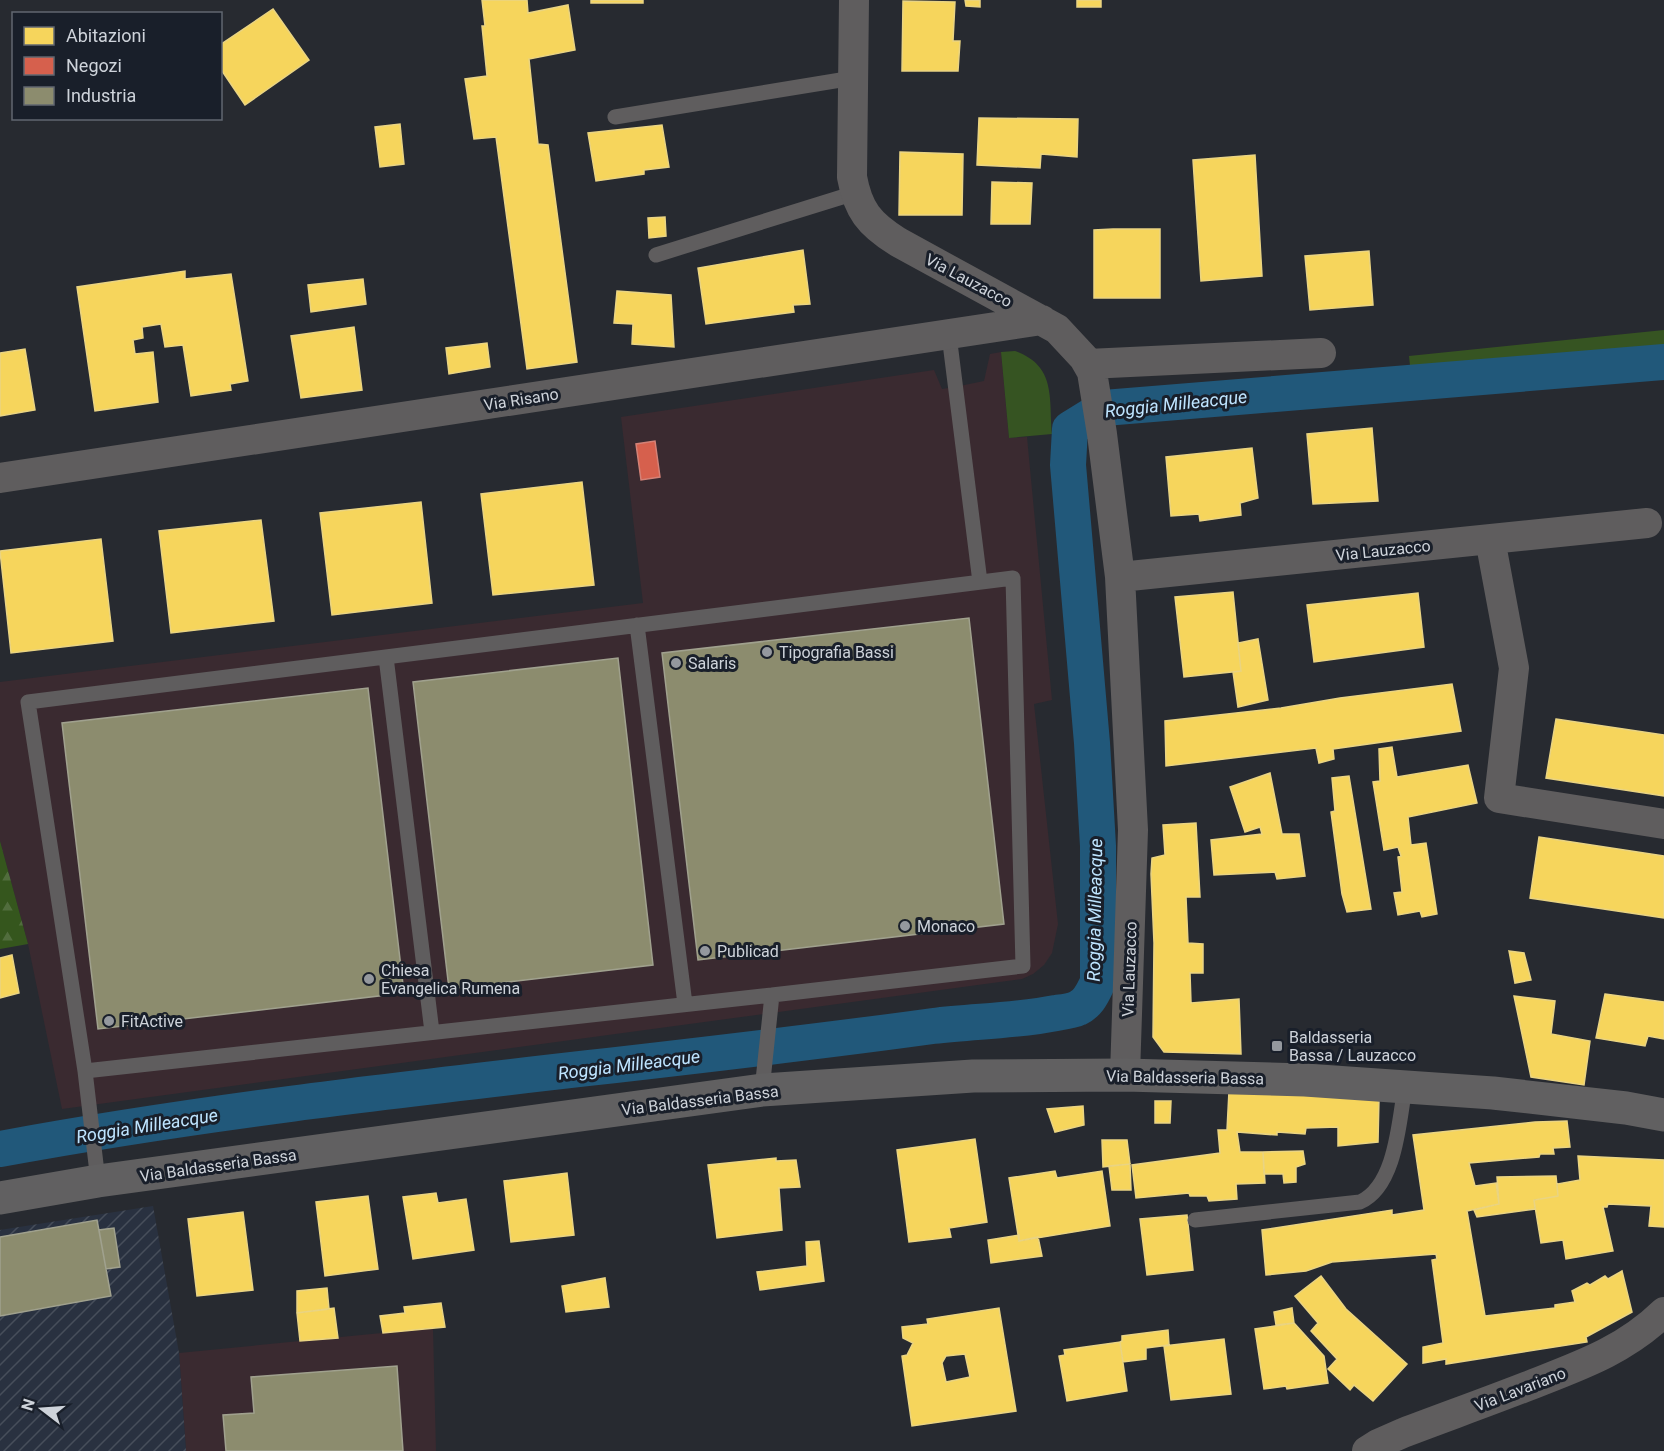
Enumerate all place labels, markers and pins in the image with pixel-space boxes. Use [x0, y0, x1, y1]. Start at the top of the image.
place label: Tipografia Bassi [779, 643, 894, 662]
marker: Tipografia Bassi [760, 645, 774, 659]
place label: Salaris [688, 654, 736, 673]
marker: Salaris [669, 656, 683, 670]
place label: Monaco [917, 917, 975, 936]
marker: Monaco [898, 919, 912, 933]
place label: Publicad [717, 942, 779, 961]
marker: Publicad [698, 944, 712, 958]
place label: Chiesa Evangelica Rumena [381, 961, 520, 998]
marker: Chiesa Evangelica Rumena [362, 972, 376, 986]
place label: FitActive [121, 1012, 183, 1031]
marker: FitActive [102, 1014, 116, 1028]
place label: Baldasseria Bassa / Lauzacco [1289, 1028, 1416, 1065]
marker: Baldasseria Bassa / Lauzacco [1270, 1039, 1284, 1053]

